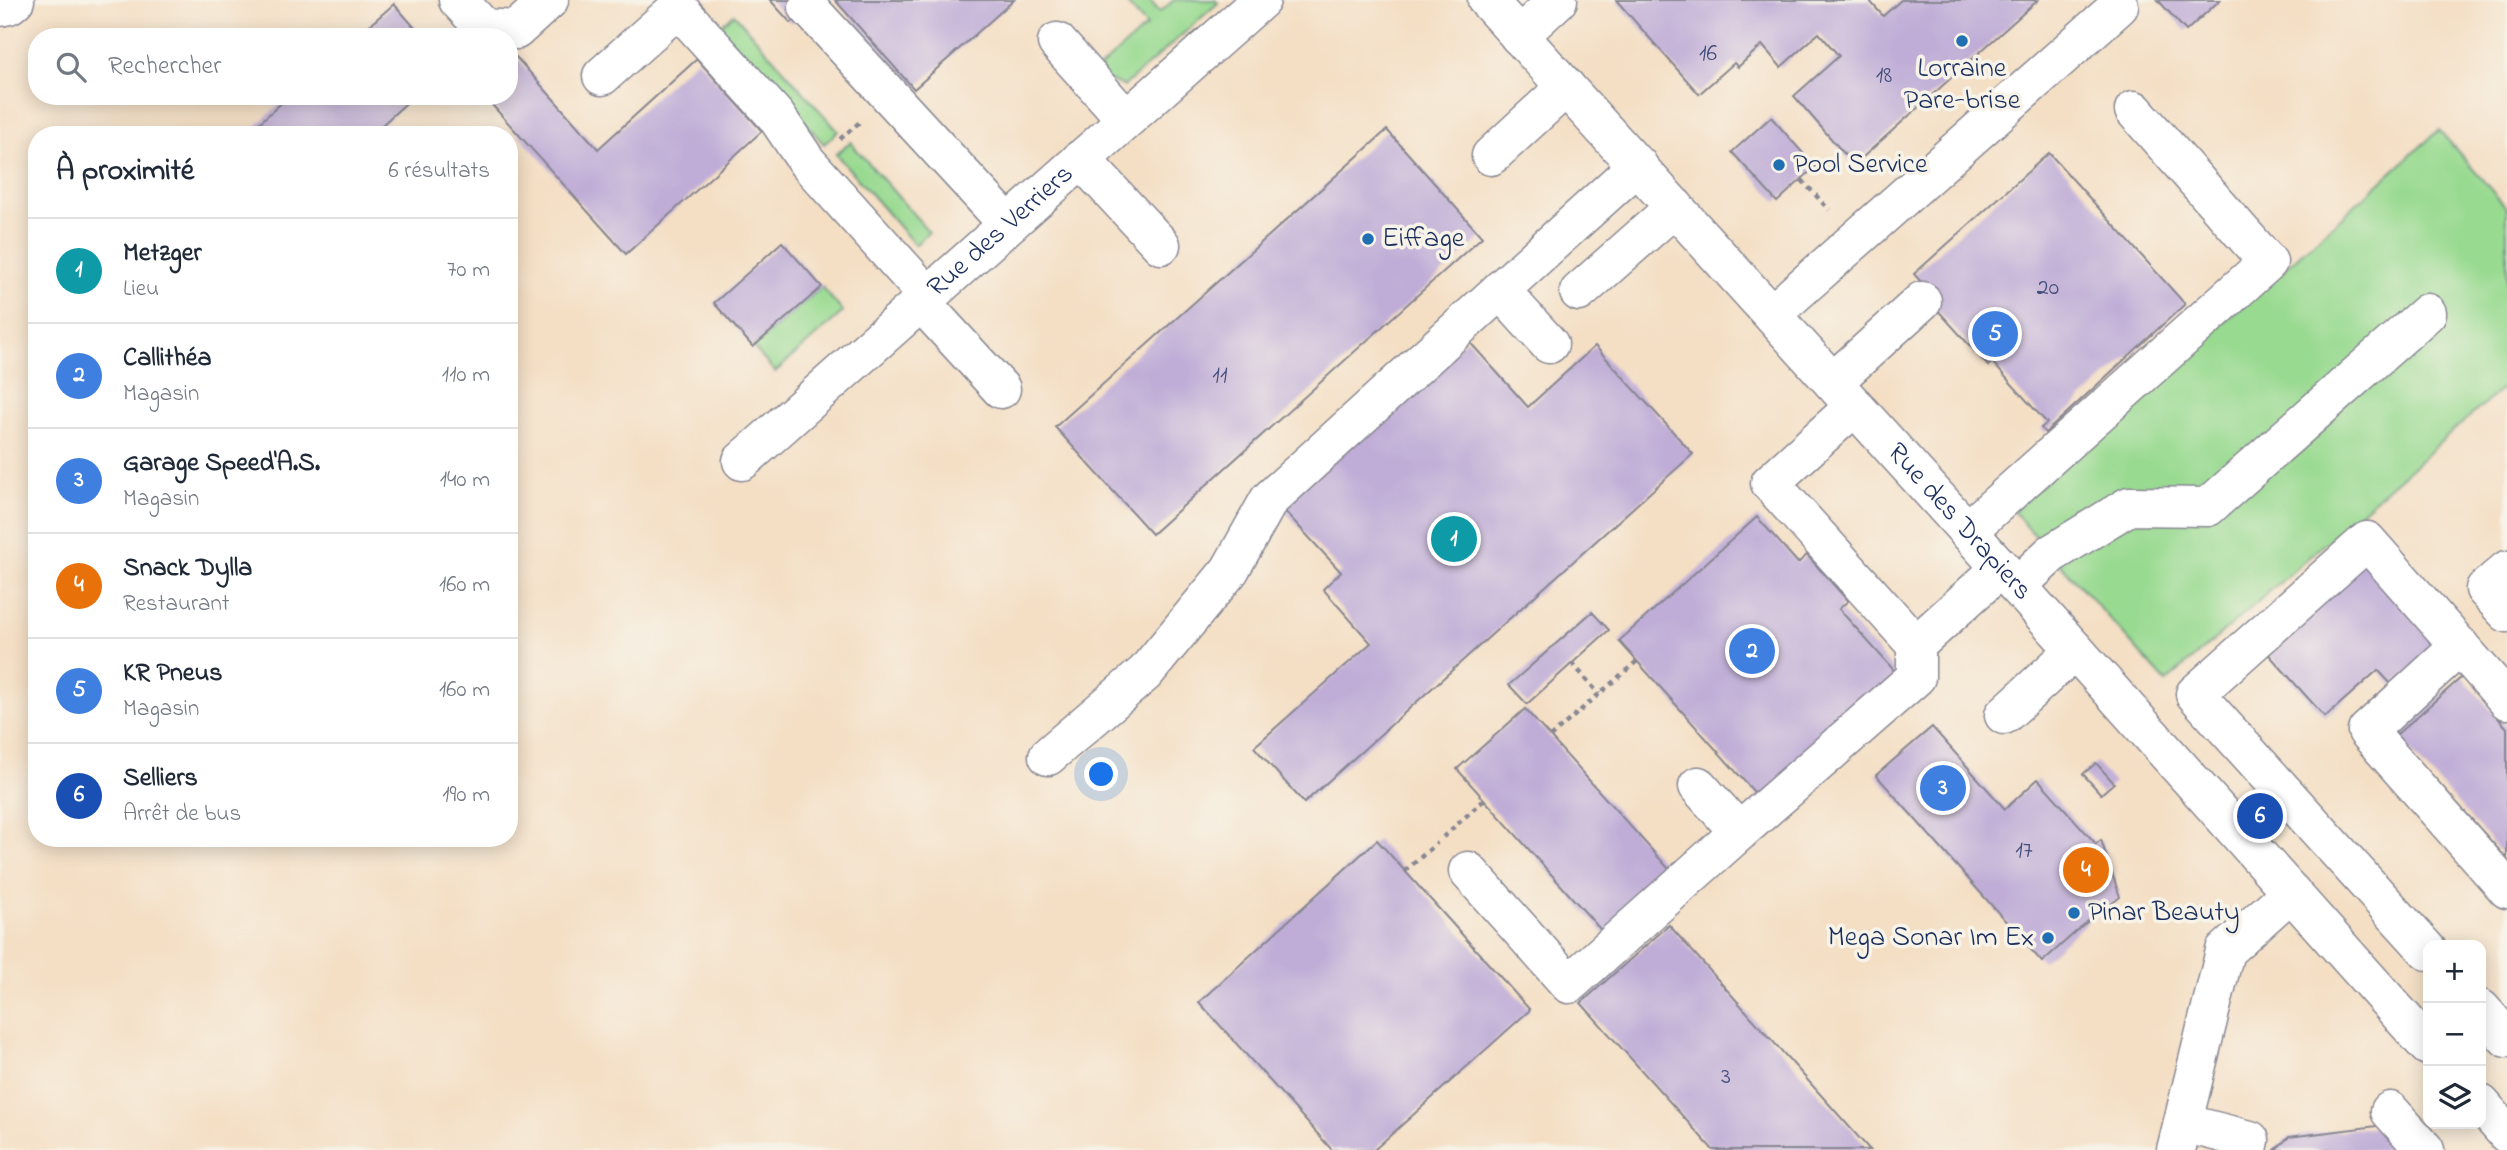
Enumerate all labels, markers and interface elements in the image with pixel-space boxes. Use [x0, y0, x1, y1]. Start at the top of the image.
search box [28, 28, 518, 105]
marker: Lorraine Pare-brise [1954, 33, 1970, 49]
house number: 16 [1699, 37, 1718, 72]
icon: search [52, 48, 90, 86]
text: Rechercher [108, 48, 221, 86]
place label: Lorraine Pare-brise [1904, 49, 2021, 122]
house number: 18 [1876, 59, 1892, 94]
place label: Pool Service [1793, 145, 1928, 186]
text: À proximité [56, 150, 194, 194]
text: 6 résultats [388, 155, 490, 188]
street label: Rue des Verriers [918, 155, 1083, 308]
marker: Pool Service [1771, 157, 1787, 173]
place label: Eiffage [1382, 219, 1465, 260]
marker: Eiffage [1360, 231, 1376, 247]
text: Metzger [123, 235, 201, 273]
text: 1 [75, 254, 83, 287]
text: 70 m [447, 254, 490, 287]
house number: 20 [2037, 271, 2059, 306]
text: Lieu [123, 273, 159, 306]
pin: 5 [1972, 308, 2018, 360]
text: Callithéa [123, 340, 212, 378]
text: 2 [73, 359, 85, 392]
text: 110 m [442, 359, 490, 392]
house number: 11 [1212, 359, 1228, 394]
text: Magasin [123, 378, 199, 411]
street label: Rue des Drapiers [1877, 434, 2042, 610]
text: Garage Speed'A.S. [123, 445, 320, 483]
text: 3 [74, 464, 84, 497]
text: 140 m [440, 464, 490, 497]
text: Magasin [123, 483, 199, 516]
pin: 1 [1431, 513, 1477, 565]
text: Snack Dylla [123, 550, 252, 588]
text: 4 [74, 569, 84, 602]
text: 160 m [439, 569, 490, 602]
text: Restaurant [123, 588, 230, 621]
pin: 2 [1729, 625, 1775, 677]
text: KR Pneus [123, 655, 222, 693]
text: 5 [72, 674, 86, 707]
text: 160 m [439, 674, 490, 707]
text: Magasin [123, 693, 199, 726]
your location [1084, 757, 1118, 791]
text: Selliers [123, 760, 198, 798]
pin: 3 [1920, 762, 1966, 814]
text: 6 [74, 779, 84, 812]
text: 190 m [442, 779, 490, 812]
pin: 6 [2237, 790, 2283, 842]
text: Arrêt de bus [123, 798, 241, 831]
house number: 17 [2015, 834, 2033, 869]
pin: 4 [2063, 844, 2109, 896]
place label: Pinar Beauty [2088, 893, 2240, 934]
marker: Pinar Beauty [2066, 905, 2082, 921]
place label: Mega Sonar Im Ex [1828, 918, 2034, 959]
marker: Mega Sonar Im Ex [2040, 930, 2056, 946]
map controls [2423, 940, 2486, 1129]
button: + [2423, 940, 2486, 1003]
button: − [2423, 1003, 2486, 1066]
house number: 3 [1721, 1060, 1731, 1095]
button: layers [2423, 1066, 2486, 1129]

